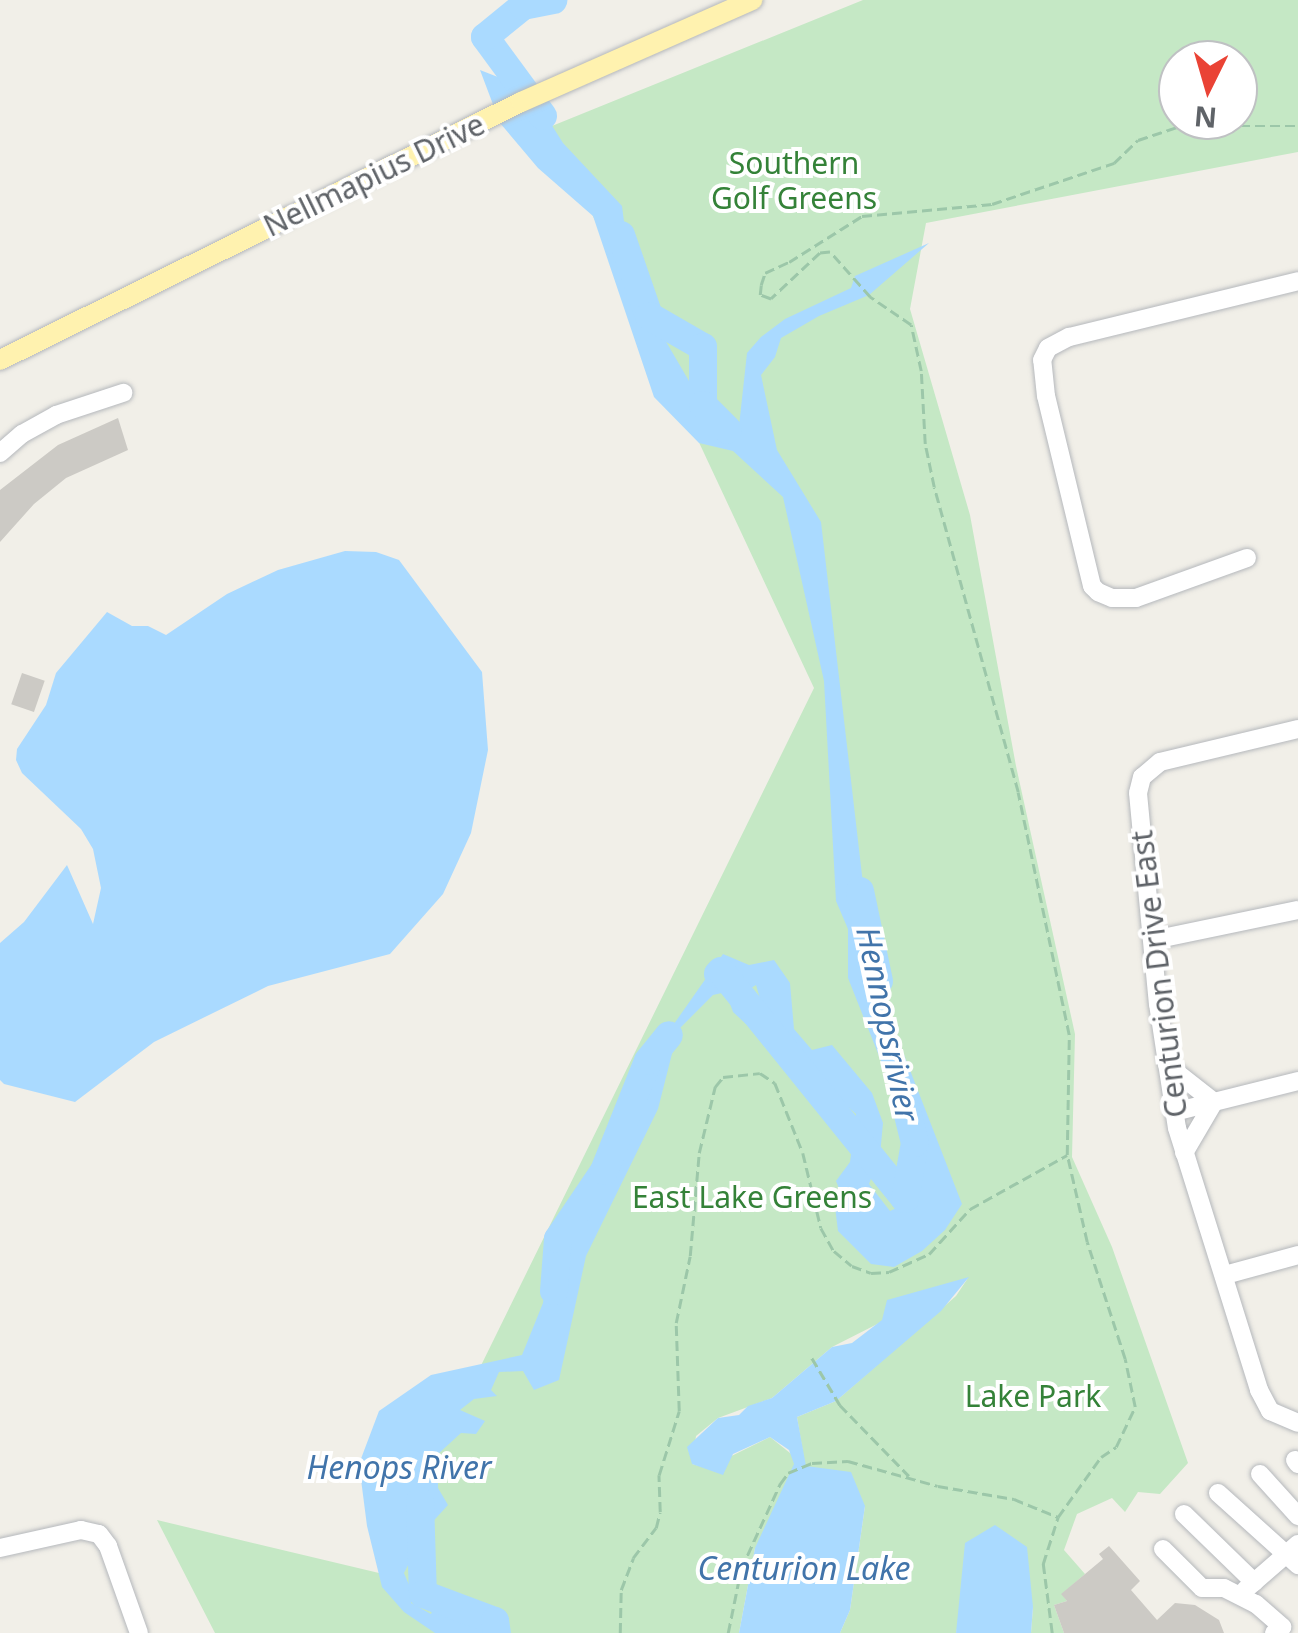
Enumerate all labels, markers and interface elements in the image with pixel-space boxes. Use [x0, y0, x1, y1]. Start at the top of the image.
north arrow [1158, 40, 1258, 140]
text: N [1193, 98, 1219, 138]
street label: Nellmapius Drive [258, 106, 490, 244]
park label: Southern Golf Greens [711, 145, 877, 216]
street label: Centurion Drive East [1124, 828, 1194, 1120]
water label: Hennopsrivier [849, 923, 927, 1125]
park label: East Lake Greens [632, 1179, 872, 1215]
park label: Lake Park [965, 1378, 1101, 1414]
water label: Henops River [306, 1448, 492, 1486]
water label: Centurion Lake [698, 1549, 910, 1587]

